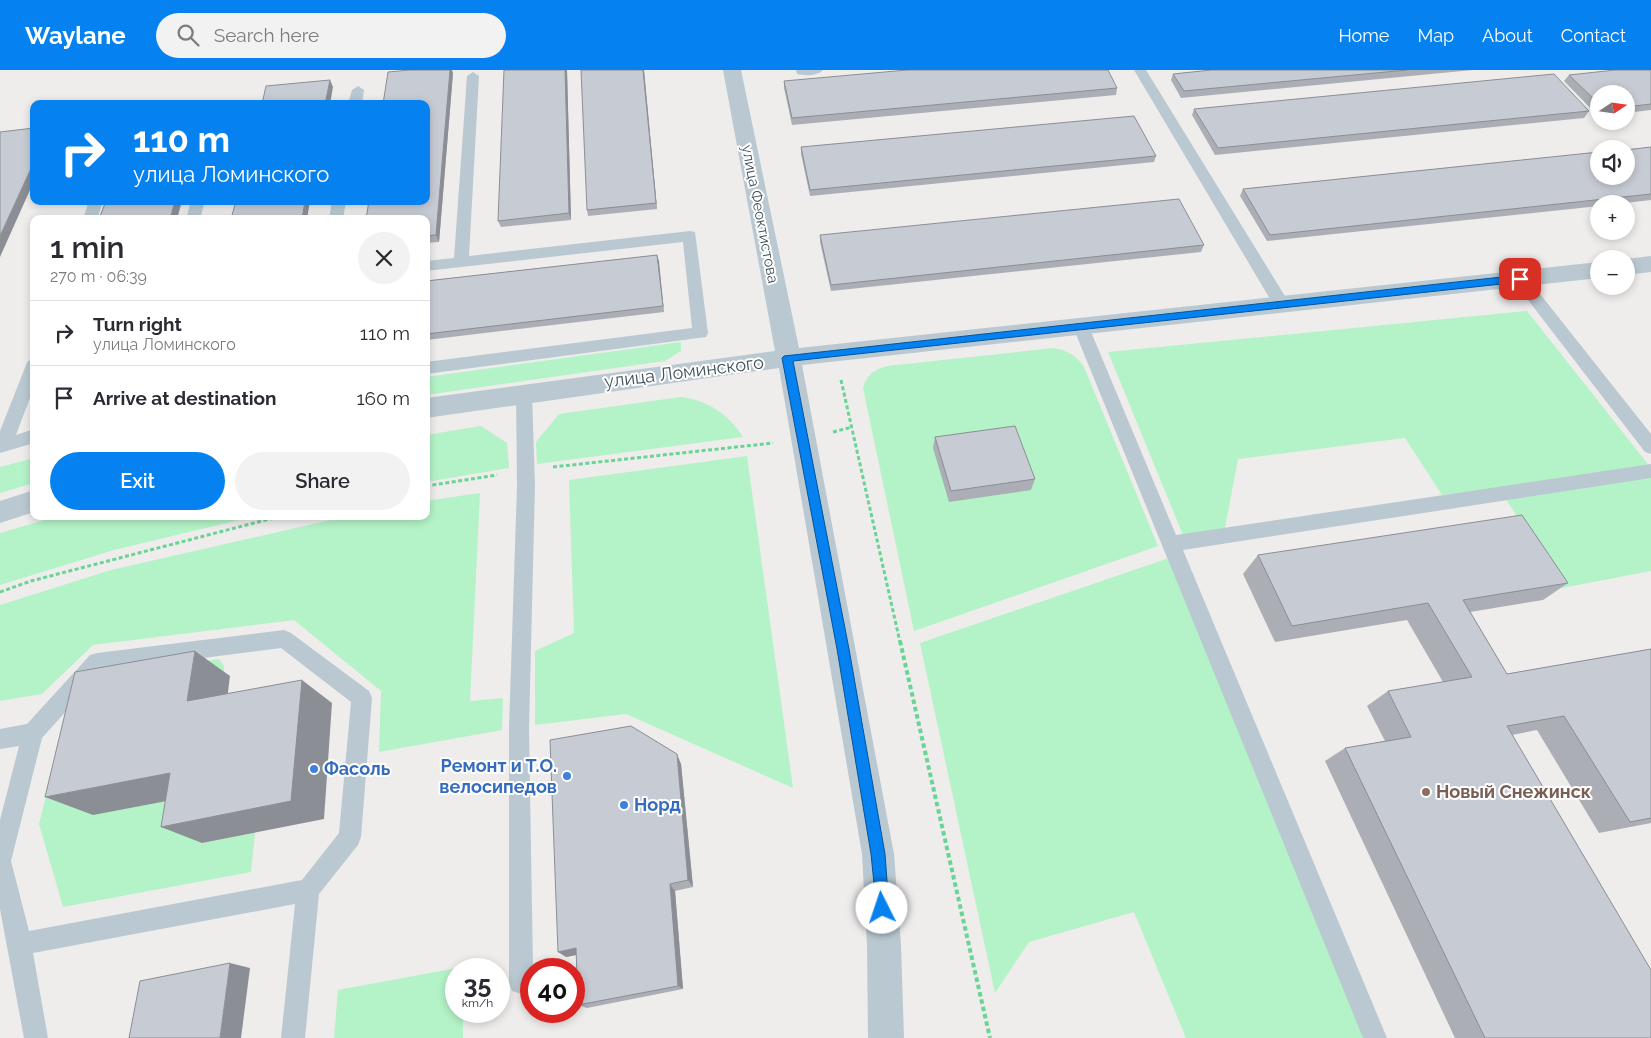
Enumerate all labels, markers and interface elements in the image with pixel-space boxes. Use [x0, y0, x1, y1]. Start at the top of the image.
search box [156, 13, 506, 58]
text: Waylane [25, 21, 126, 50]
icon: search [174, 21, 202, 49]
text: Search here [214, 24, 319, 46]
text: Home [1338, 25, 1389, 46]
text: Map [1417, 25, 1454, 46]
text: About [1482, 25, 1533, 46]
text: Contact [1561, 25, 1626, 46]
north arrow [1590, 85, 1635, 130]
map controls [1590, 85, 1635, 295]
text: 110 m [133, 119, 230, 160]
icon: right [50, 120, 115, 185]
button: sound [1590, 140, 1635, 185]
street label: улица Феоктистова [738, 143, 782, 285]
text: улица Ломинского [133, 161, 329, 187]
button: + [1590, 195, 1635, 240]
text: 1 min [50, 230, 125, 265]
button: close [358, 232, 410, 284]
button: − [1590, 250, 1635, 295]
pin [1499, 258, 1541, 300]
icon: arrive [1506, 265, 1534, 293]
text: 270 m · 06:39 [50, 267, 147, 286]
text: Turn right [93, 313, 182, 335]
icon: right [50, 319, 78, 347]
text: 110 m [360, 322, 410, 344]
text: улица Ломинского [93, 335, 236, 354]
street label: улица Ломинского [603, 351, 765, 392]
icon: arrive [50, 384, 78, 412]
text: Arrive at destination [93, 387, 277, 409]
text: 160 m [356, 387, 410, 409]
button: Exit [50, 452, 225, 510]
button: Share [235, 452, 410, 510]
place label: Ремонт и Т.О. велосипедов [439, 755, 557, 797]
place label: Фасоль [324, 758, 391, 779]
marker: Фасоль [308, 763, 320, 775]
marker: Ремонт и Т.О. велосипедов [561, 770, 573, 782]
place label: Новый Снежинск [1436, 781, 1591, 802]
marker: Новый Снежинск [1420, 786, 1432, 798]
place label: Норд [634, 794, 681, 815]
marker: Норд [618, 799, 630, 811]
position arrow [855, 881, 907, 933]
speed limit sign: 40 [520, 958, 585, 1023]
text: 35 [464, 969, 491, 999]
text: km/h [462, 996, 493, 1010]

